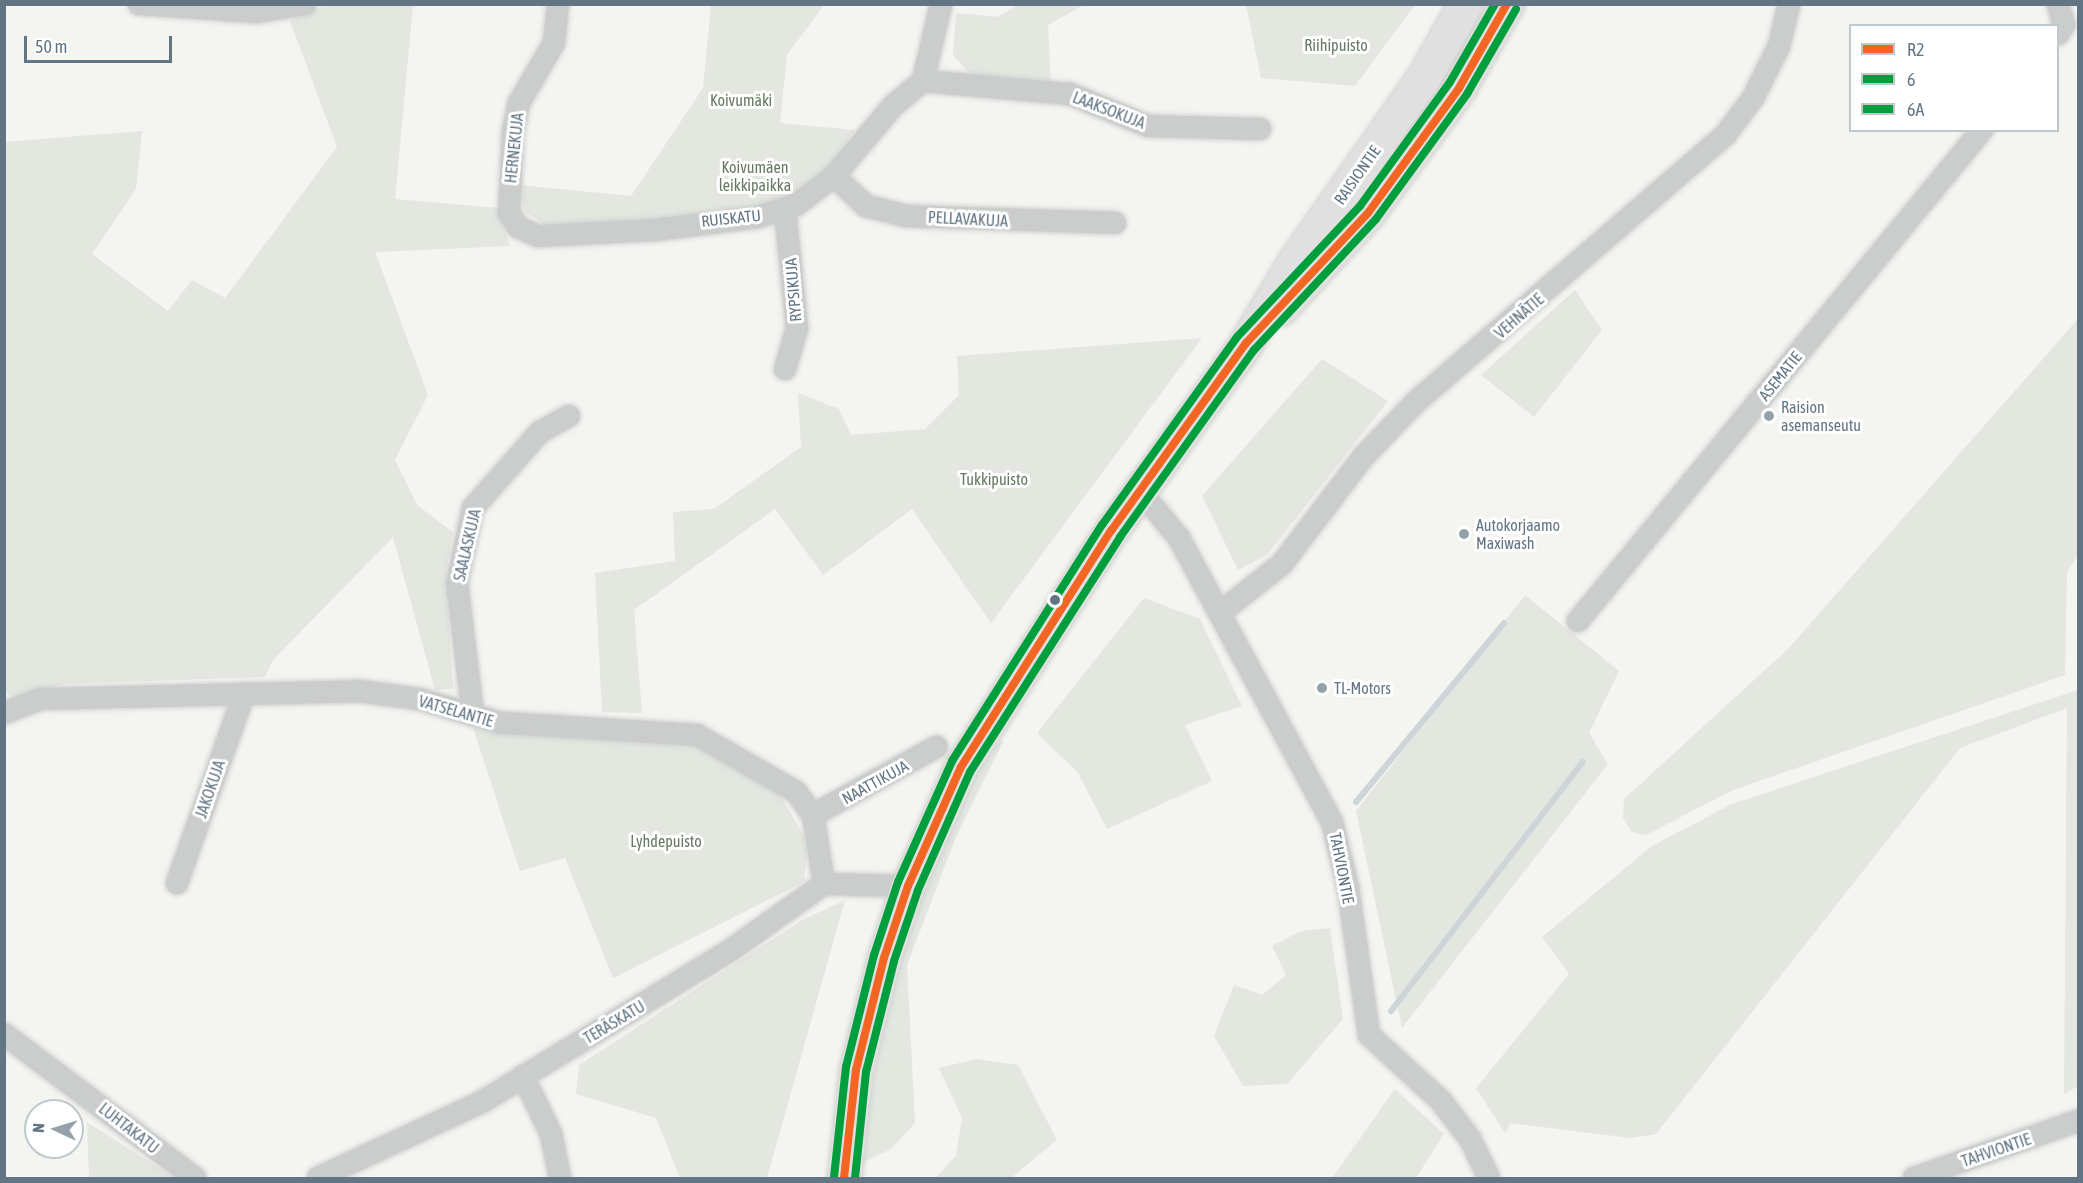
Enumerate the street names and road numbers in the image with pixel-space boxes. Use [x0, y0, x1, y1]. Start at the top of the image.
street label: LAAKSOKUJA [1070, 87, 1148, 133]
street label: HERNEKUJA [501, 112, 527, 184]
street label: RAISIONTIE [1330, 142, 1384, 208]
street label: RUISKATU [700, 205, 762, 231]
street label: PELLAVAKUJA [927, 207, 1009, 231]
street label: RYPSIKUJA [781, 257, 805, 323]
street label: VEHNÄTIE [1491, 290, 1547, 342]
street label: ASEMATIE [1755, 348, 1805, 404]
street label: SAALASKUJA [449, 507, 485, 583]
street label: VATSELANTIE [417, 691, 495, 731]
street label: NAATTIKUJA [838, 756, 912, 808]
street label: JAKOKUJA [191, 758, 229, 820]
street label: TAHVIONTIE [1326, 831, 1358, 905]
street label: TERÄSKATU [580, 996, 648, 1048]
street label: LUHTAKATU [95, 1099, 163, 1157]
street label: TAHVIONTIE [1959, 1129, 2033, 1171]

